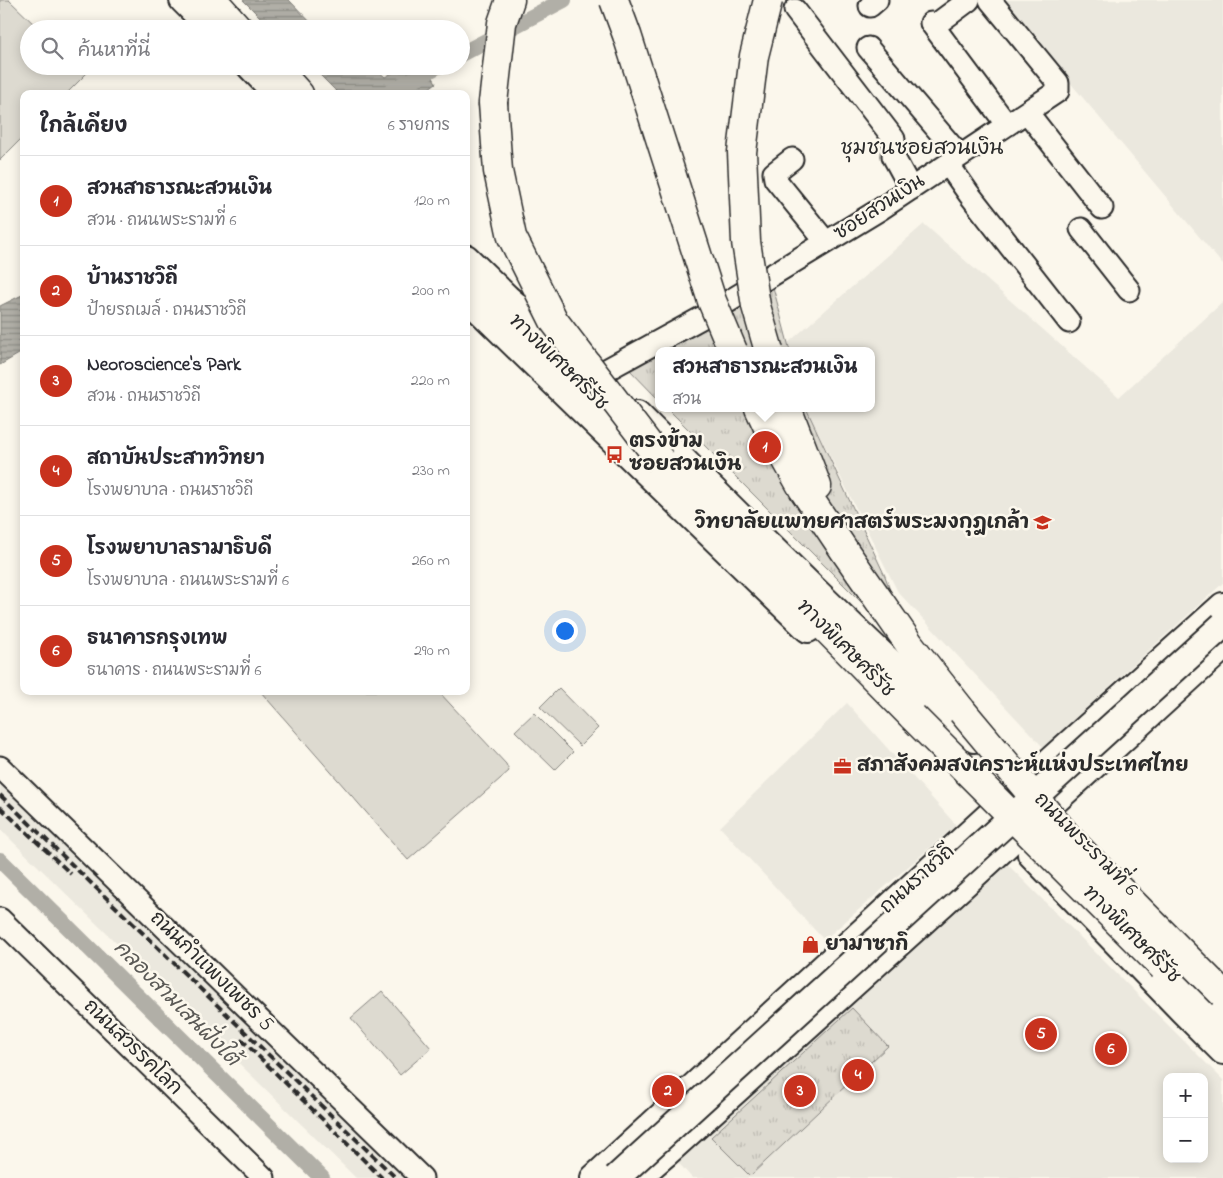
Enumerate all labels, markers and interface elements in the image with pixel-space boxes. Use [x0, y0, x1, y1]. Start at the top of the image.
search box [20, 20, 470, 75]
icon: search [38, 34, 66, 62]
text: ค้นหาที่นี่ [78, 38, 150, 65]
text: ใกล้เคียง [40, 112, 127, 142]
text: 6 รายการ [388, 114, 450, 138]
district label: ชุมชนซอยสวนเงิน [841, 134, 1003, 164]
street label: ซอยสวนเงิน [829, 167, 932, 248]
text: สวนสาธารณะสวนเงิน [87, 176, 272, 203]
text: 1 [53, 189, 59, 213]
text: 120 m [414, 189, 450, 213]
text: สวน · ถนนพระรามที่ 6 [87, 209, 237, 233]
text: บ้านราชวิถี [87, 266, 178, 293]
text: 2 [52, 279, 60, 303]
text: 200 m [412, 279, 450, 303]
text: ป้ายรถเมล์ · ถนนราชวิถี [87, 299, 246, 323]
street label: ทางพิเศษศรีรัช [502, 308, 615, 418]
popup [655, 347, 875, 412]
text: Neoroscience's Park [87, 352, 241, 379]
text: สวนสาธารณะสวนเงิน [673, 355, 857, 382]
text: 3 [53, 369, 59, 393]
text: 220 m [411, 369, 450, 393]
text: สวน · ถนนราชวิถี [87, 385, 201, 409]
text: สวน [673, 388, 701, 412]
place label: ตรงข้าม ซอยสวนเงิน [629, 427, 742, 480]
pin: 1 [749, 428, 781, 466]
bus stop icon: ตรงข้าม ซอยสวนเงิน [605, 444, 625, 464]
text: สถาบันประสาทวิทยา [87, 446, 265, 473]
text: 4 [53, 459, 59, 483]
text: 230 m [412, 459, 450, 483]
text: โรงพยาบาล · ถนนราชวิถี [87, 479, 253, 503]
place label: วิทยาลัยแพทยศาสตร์พระมงกุฎเกล้า [695, 508, 1029, 538]
school or university icon: วิทยาลัยแพทยศาสตร์พระมงกุฎเกล้า [1033, 513, 1053, 533]
text: โรงพยาบาลรามาธิบดี [87, 536, 272, 563]
text: 5 [51, 549, 61, 573]
text: 260 m [412, 549, 450, 573]
text: โรงพยาบาล · ถนนพระรามที่ 6 [87, 569, 289, 593]
street label: ทางพิเศษศรีรัช [789, 593, 901, 705]
your location [552, 618, 578, 644]
text: ธนาคารกรุงเทพ [87, 626, 227, 653]
text: 6 [52, 639, 60, 663]
text: 290 m [414, 639, 450, 663]
text: ธนาคาร · ถนนพระรามที่ 6 [87, 659, 262, 683]
place label: สภาสังคมสงเคราะห์แห่งประเทศไทย [857, 751, 1189, 781]
office icon: สภาสังคมสงเคราะห์แห่งประเทศไทย [833, 756, 853, 776]
street label: ถนนพระรามที่ 6 [1026, 781, 1149, 904]
street label: ถนนราชวิถี [874, 838, 962, 922]
street label: ทางพิเศษศรีรัช [1075, 879, 1187, 991]
street label: ถนนกำแพงเพชร 5 [143, 904, 280, 1039]
water label: คลองสามเสนฝั่งใต้ [106, 931, 252, 1077]
place label: ยามาซากิ [825, 931, 908, 960]
shop icon: ยามาซากิ [801, 935, 821, 955]
street label: ถนนสวรรคโลก [76, 992, 189, 1103]
pin: 5 [1025, 1015, 1057, 1053]
pin: 6 [1095, 1030, 1127, 1068]
pin: 4 [842, 1056, 874, 1094]
pin: 2 [652, 1072, 684, 1110]
pin: 3 [784, 1072, 816, 1110]
map controls [1163, 1073, 1208, 1163]
button: + [1163, 1073, 1208, 1118]
button: − [1163, 1118, 1208, 1163]

